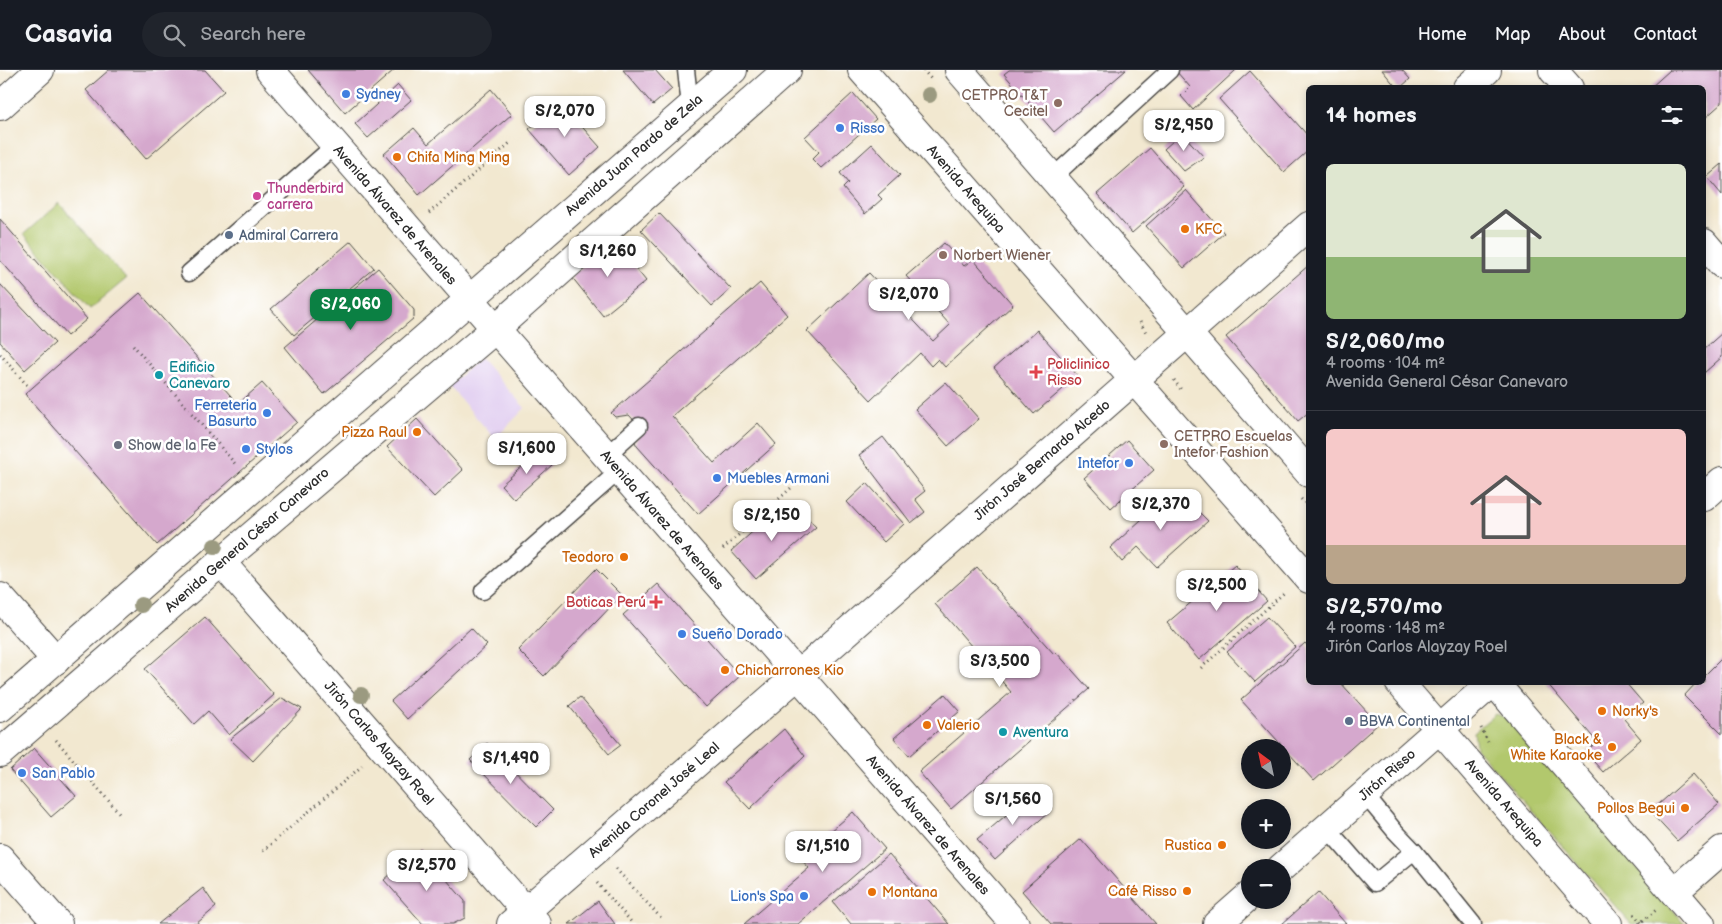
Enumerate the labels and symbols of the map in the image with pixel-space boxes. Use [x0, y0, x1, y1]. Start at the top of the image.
place label: Sydney [356, 86, 401, 103]
place label: CETPRO T&T Cecitel [962, 87, 1049, 120]
marker: Sydney [340, 88, 352, 100]
street label: Avenida Juan Pardo de Zela [562, 91, 706, 219]
pin: S/2,070 [519, 96, 611, 138]
marker: CETPRO T&T Cecitel [1052, 97, 1064, 109]
pin: S/2,950 [1138, 109, 1230, 152]
place label: Risso [850, 120, 885, 137]
marker: Risso [834, 122, 846, 134]
street label: Avenida Álvarez de Arenales [330, 141, 461, 288]
street label: Avenida Arequipa [923, 142, 1009, 236]
place label: Chifa Ming Ming [407, 149, 510, 166]
marker: Chifa Ming Ming [391, 151, 403, 163]
place label: Thunderbird carrera [267, 180, 344, 213]
marker: Thunderbird carrera [251, 190, 263, 202]
place label: KFC [1195, 221, 1222, 238]
marker: KFC [1179, 223, 1191, 235]
place label: Admiral Carrera [239, 227, 339, 244]
marker: Admiral Carrera [223, 229, 235, 241]
pin: S/1,260 [562, 236, 654, 278]
place label: Norbert Wiener [953, 247, 1051, 264]
marker: Norbert Wiener [937, 249, 949, 261]
pin: S/2,070 [863, 278, 955, 321]
pin: S/2,060 [305, 288, 397, 331]
place label: Policlinico Risso [1047, 356, 1110, 389]
place label: Edificio Canevaro [169, 359, 230, 392]
marker: Policlinico Risso [1029, 365, 1043, 379]
marker: Edificio Canevaro [153, 369, 165, 381]
street label: Jirón José Bernardo Alcedo [970, 396, 1114, 524]
place label: Ferreteria Basurto [194, 397, 257, 430]
marker: Ferreteria Basurto [261, 407, 273, 419]
place label: Pizza Raul [341, 424, 407, 441]
marker: Pizza Raul [411, 426, 423, 438]
place label: CETPRO Escuelas Intefor Fashion [1174, 428, 1292, 461]
pin: S/1,600 [481, 432, 573, 475]
place label: Show de la Fe [128, 437, 216, 454]
marker: CETPRO Escuelas Intefor Fashion [1158, 438, 1170, 450]
marker: Show de la Fe [112, 439, 124, 451]
place label: Stylos [256, 441, 293, 458]
marker: Stylos [240, 443, 252, 455]
street label: Avenida Álvarez de Arenales [597, 446, 728, 593]
place label: Intefor [1078, 455, 1120, 472]
marker: Intefor [1123, 457, 1135, 469]
street label: Avenida General César Canevaro [161, 464, 333, 616]
place label: Muebles Armani [727, 470, 829, 487]
marker: Muebles Armani [711, 472, 723, 484]
pin: S/2,370 [1115, 488, 1207, 531]
pin: S/2,150 [726, 500, 818, 542]
place label: Teodoro [562, 549, 614, 566]
marker: Teodoro [618, 551, 630, 563]
pin: S/2,500 [1171, 570, 1263, 612]
place label: Boticas Perú [566, 594, 646, 611]
marker: Boticas Perú [650, 596, 662, 608]
place label: Sueño Dorado [692, 626, 783, 643]
marker: Sueño Dorado [676, 628, 688, 640]
pin: S/3,500 [954, 646, 1046, 688]
place label: Chicharrones Kio [735, 662, 844, 679]
marker: Chicharrones Kio [719, 664, 731, 676]
street label: Jirón Carlos Alayzay Roel [321, 678, 437, 808]
place label: Norky's [1612, 703, 1658, 720]
marker: Norky's [1596, 705, 1608, 717]
place label: BBVA Continental [1359, 713, 1470, 730]
marker: BBVA Continental [1343, 715, 1355, 727]
place label: Valerio [937, 717, 980, 734]
marker: Valerio [921, 719, 933, 731]
place label: Aventura [1013, 724, 1069, 741]
marker: Aventura [997, 726, 1009, 738]
place label: Black & White Karaoke [1510, 731, 1602, 764]
street label: Avenida Coronel José Leal [585, 738, 723, 862]
north arrow [1241, 739, 1291, 789]
marker: Black & White Karaoke [1606, 741, 1618, 753]
pin: S/1,490 [465, 742, 557, 785]
street label: Jirón Risso [1355, 745, 1419, 804]
street label: Avenida Álvarez de Arenales [863, 751, 994, 898]
street label: Avenida Arequipa [1461, 756, 1547, 850]
place label: San Pablo [32, 765, 95, 782]
marker: San Pablo [16, 767, 28, 779]
pin: S/1,560 [967, 784, 1059, 826]
place label: Pollos Begui [1597, 800, 1675, 817]
marker: Pollos Begui [1679, 802, 1691, 814]
pin: S/1,510 [777, 830, 869, 873]
place label: Rustica [1164, 837, 1212, 854]
marker: Rustica [1216, 839, 1228, 851]
pin: S/2,570 [381, 850, 473, 892]
place label: Café Risso [1108, 883, 1177, 900]
place label: Montana [882, 884, 938, 901]
marker: Café Risso [1181, 885, 1193, 897]
marker: Montana [866, 886, 878, 898]
place label: Lion's Spa [730, 888, 794, 905]
marker: Lion's Spa [798, 890, 810, 902]

